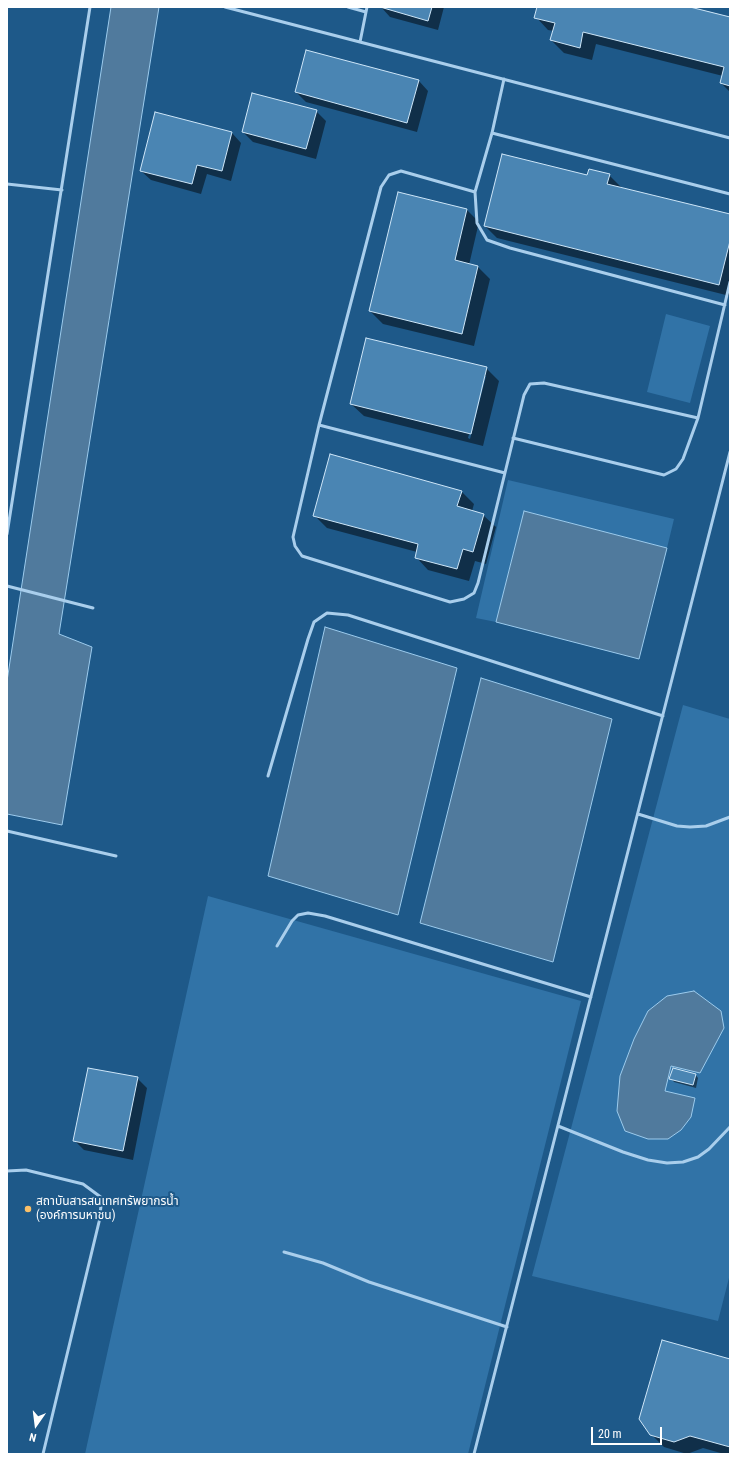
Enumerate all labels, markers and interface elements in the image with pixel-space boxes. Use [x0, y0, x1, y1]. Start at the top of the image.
place label: สถาบันสารสนเทศทรัพยากรน้ำ (องค์การมหาชน) [36, 1195, 179, 1223]
marker: สถาบันสารสนเทศทรัพยากรน้ำ (องค์การมหาชน) [23, 1204, 33, 1214]
north arrow [16, 1405, 56, 1445]
scale bar [593, 1419, 664, 1445]
text: 20 m [598, 1427, 622, 1441]
text: N [28, 1430, 38, 1444]

